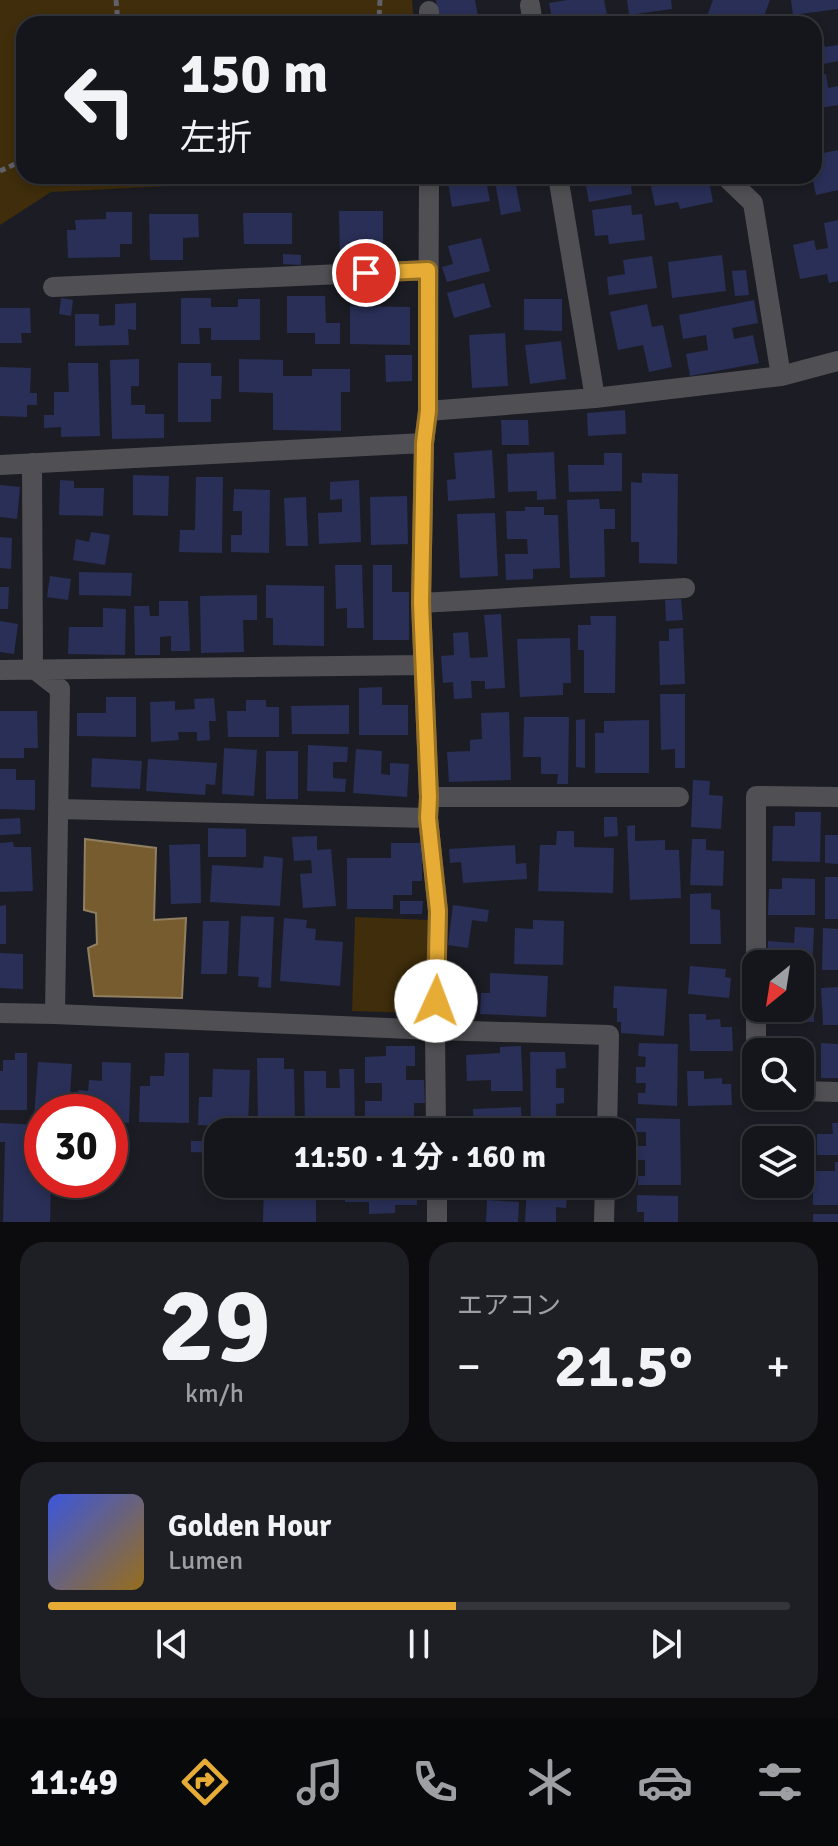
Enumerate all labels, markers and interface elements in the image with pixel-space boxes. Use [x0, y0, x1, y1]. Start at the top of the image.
text: 150 m [180, 39, 328, 108]
icon: left [48, 48, 152, 152]
text: 左折 [180, 116, 252, 161]
pin [332, 239, 400, 307]
icon: arrive [344, 251, 388, 295]
north arrow [742, 950, 814, 1022]
map controls [742, 950, 814, 1198]
position arrow [394, 959, 478, 1043]
button: search [742, 1038, 814, 1110]
speed limit sign: 30 [24, 1094, 128, 1198]
button: layers [742, 1126, 814, 1198]
text: 11:50 · 1 分 · 160 m [294, 1139, 546, 1176]
text: 29 [158, 1262, 271, 1390]
text: エアコン [457, 1290, 561, 1322]
text: 21.5° [554, 1330, 693, 1404]
text: − [457, 1340, 481, 1394]
text: + [766, 1340, 790, 1394]
text: km/h [185, 1378, 244, 1410]
text: Golden Hour [168, 1508, 331, 1545]
text: Lumen [168, 1545, 243, 1577]
icon: previous [150, 1622, 194, 1666]
icon: pause [397, 1622, 441, 1666]
icon: next [644, 1622, 688, 1666]
icon: directions [177, 1754, 233, 1810]
icon: music [292, 1754, 348, 1810]
icon: phone [407, 1754, 463, 1810]
icon: climate [522, 1754, 578, 1810]
icon: car [637, 1754, 693, 1810]
icon: filters [752, 1754, 808, 1810]
text: 11:49 [30, 1760, 118, 1805]

